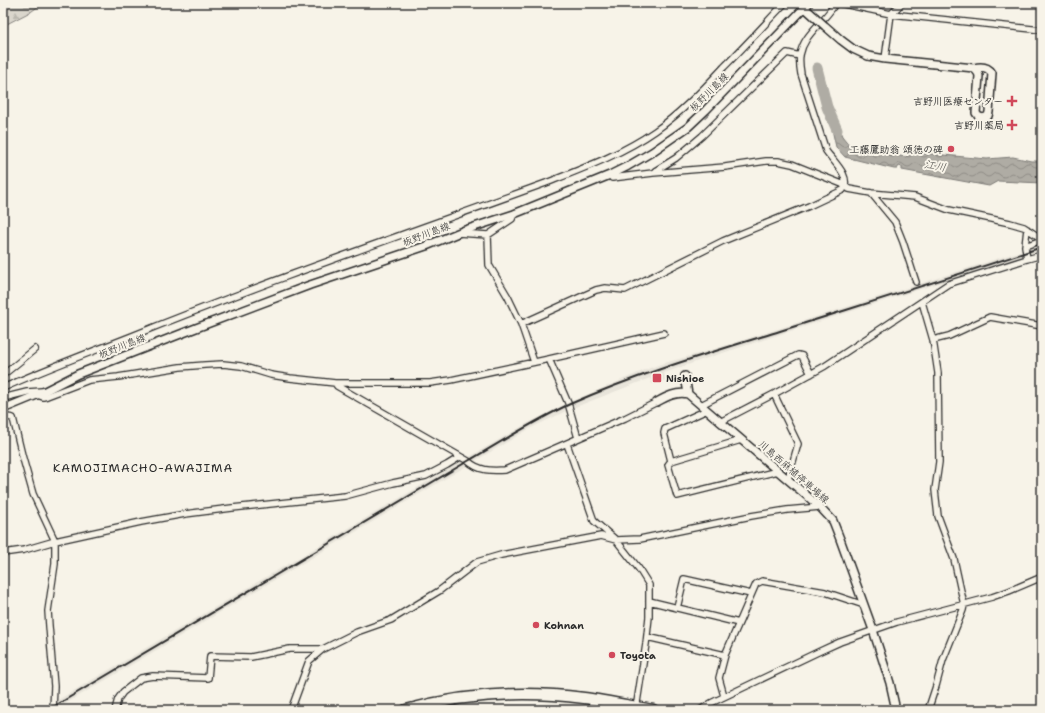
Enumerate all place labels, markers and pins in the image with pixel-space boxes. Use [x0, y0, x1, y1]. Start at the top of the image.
place label: 吉野川医療センター [913, 95, 1003, 108]
marker: 吉野川医療センター [1006, 95, 1018, 107]
place label: 吉野川薬局 [954, 119, 1004, 132]
marker: 吉野川薬局 [1007, 120, 1017, 130]
place label: 工藤鷹助翁 頌徳の碑 [850, 143, 943, 156]
marker: 工藤鷹助翁 頌徳の碑 [946, 144, 956, 154]
marker: Nishioe [651, 372, 663, 384]
place label: Nishioe [666, 372, 704, 385]
place label: Kohnan [544, 619, 584, 632]
marker: Kohnan [531, 620, 541, 630]
place label: Toyota [620, 649, 656, 662]
marker: Toyota [607, 650, 617, 660]

